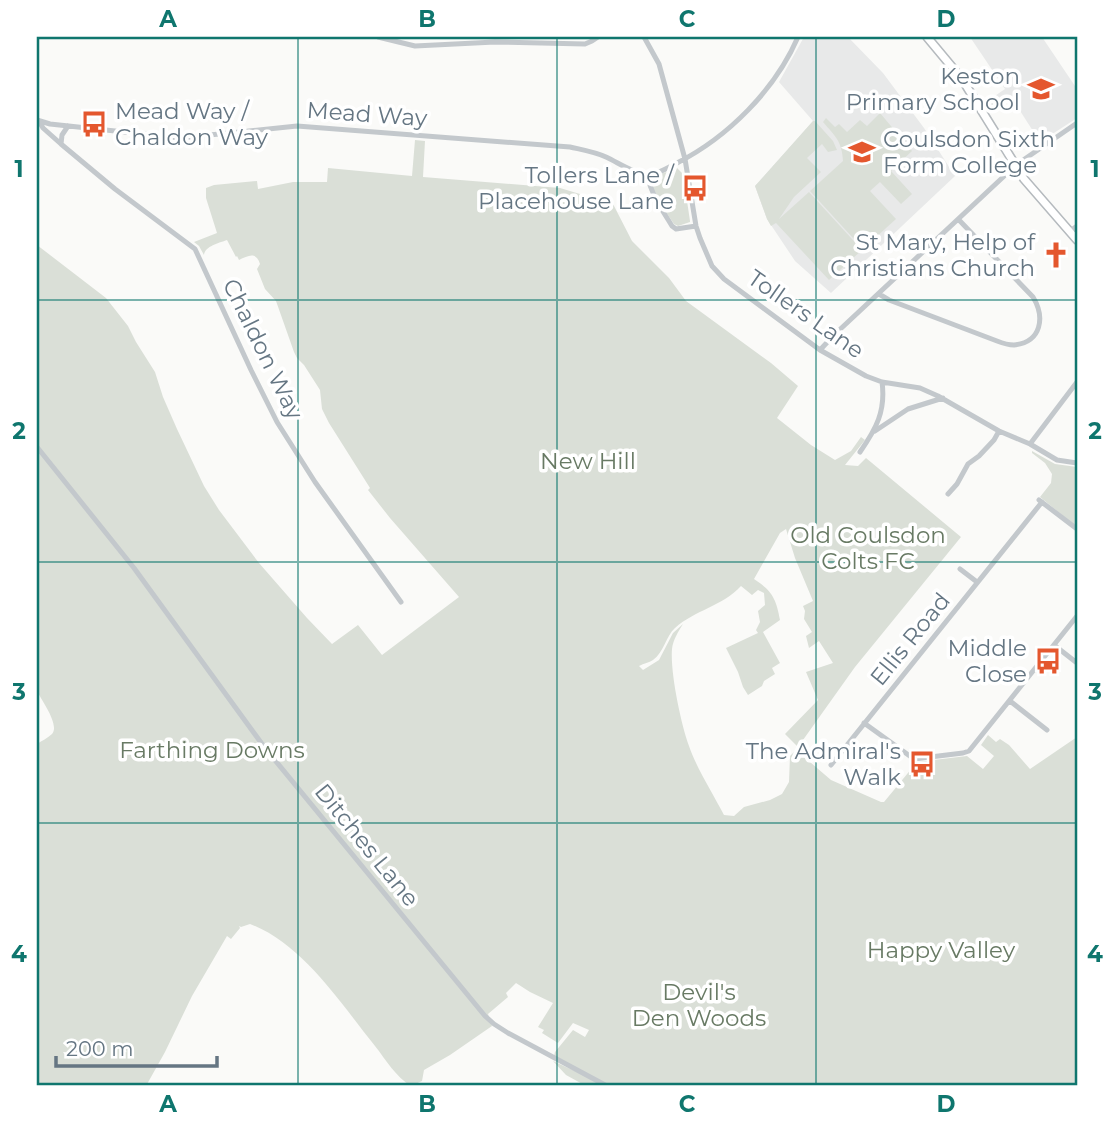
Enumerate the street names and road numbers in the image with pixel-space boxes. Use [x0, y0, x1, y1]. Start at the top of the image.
street label: Mead Way [306, 96, 429, 132]
street label: Tollers Lane [742, 264, 870, 364]
street label: Chaldon Way [217, 274, 309, 424]
street label: Ellis Road [864, 587, 956, 691]
street label: Ditches Lane [309, 778, 425, 912]

